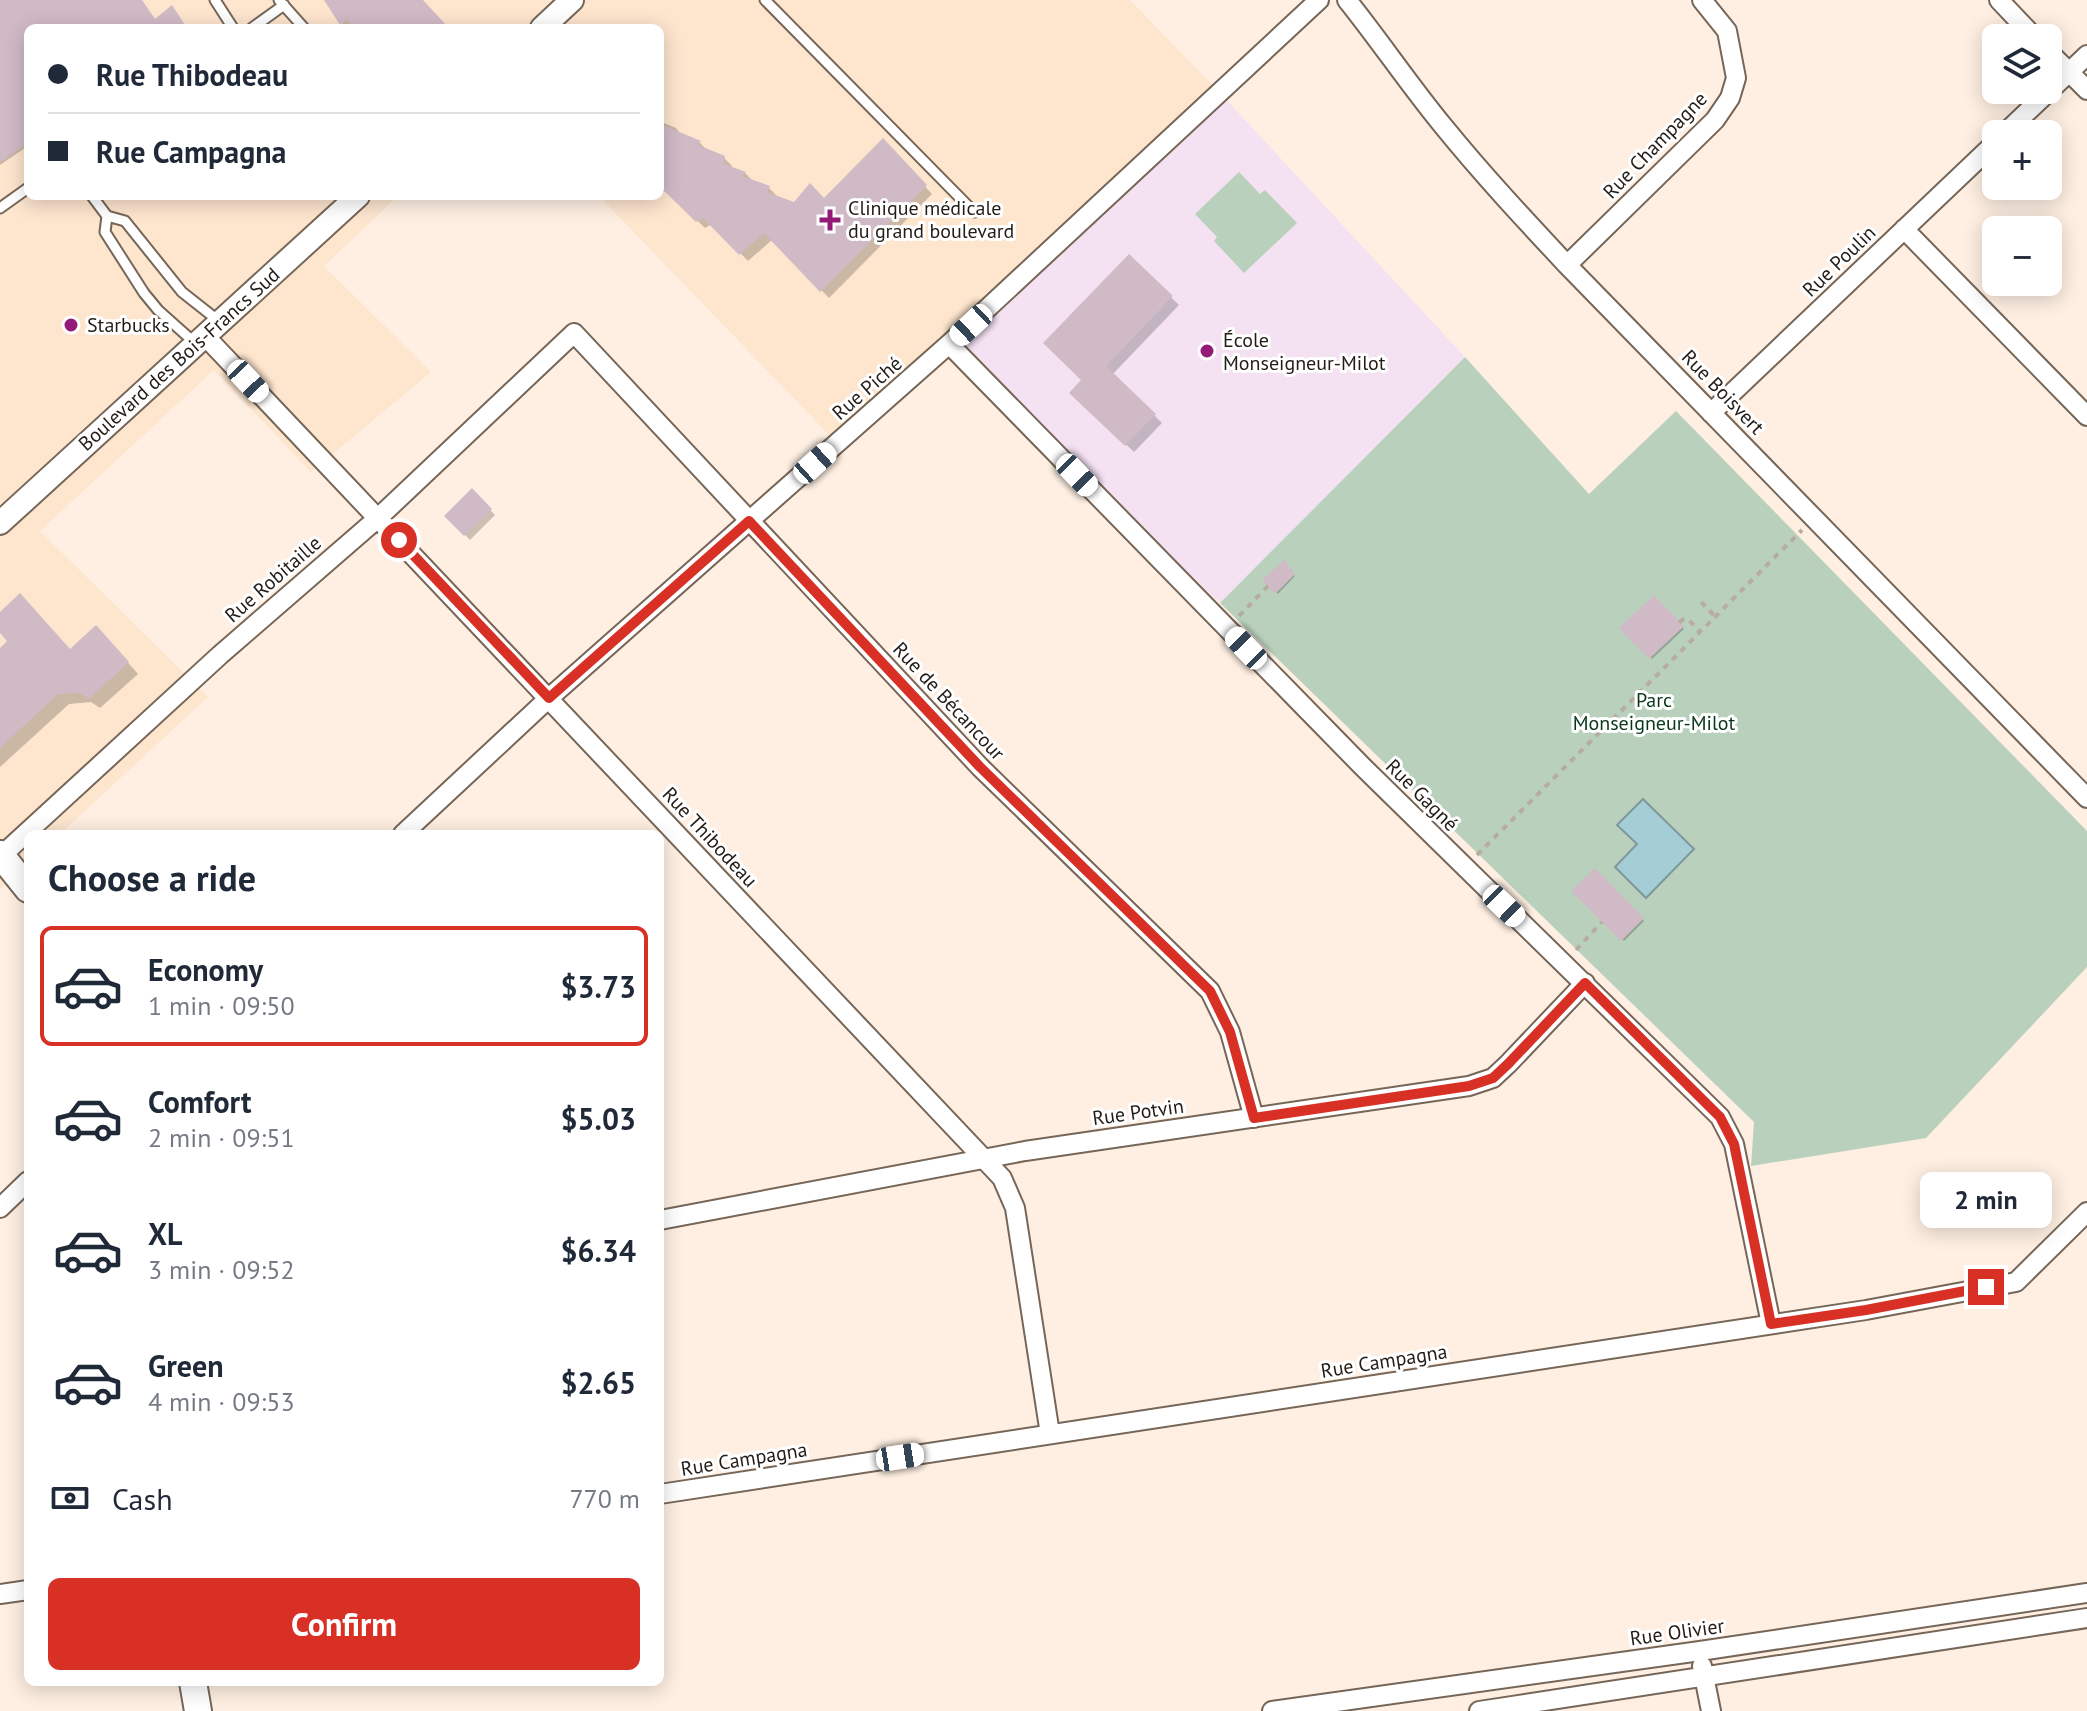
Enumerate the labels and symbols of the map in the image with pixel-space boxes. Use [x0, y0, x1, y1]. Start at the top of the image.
street label: Rue Champagne [1597, 86, 1713, 204]
place label: Clinique médicale du grand boulevard [848, 195, 1014, 244]
marker: Clinique médicale du grand boulevard [819, 209, 841, 231]
street label: Rue Poulin [1797, 220, 1881, 302]
street label: Boulevard des Bois-Francs Sud [73, 262, 285, 456]
car [945, 300, 997, 350]
place label: Starbucks [87, 312, 170, 338]
marker: Starbucks [62, 316, 80, 334]
place label: École Monseigneur-Milot [1223, 327, 1386, 376]
marker: École Monseigneur-Milot [1198, 342, 1216, 360]
street label: Rue Boisvert [1676, 344, 1770, 440]
street label: Rue Piché [827, 350, 907, 426]
car [223, 355, 273, 407]
car [789, 438, 841, 488]
car [1052, 449, 1102, 501]
route start [381, 522, 417, 558]
street label: Rue Robitaille [219, 530, 327, 628]
car [1221, 622, 1271, 674]
street label: Rue de Bécancour [887, 636, 1011, 766]
park label: Parc Monseigneur-Milot [1573, 687, 1735, 736]
street label: Rue Gagné [1380, 753, 1464, 837]
street label: Rue Thibodeau [657, 781, 763, 893]
car [1478, 881, 1530, 931]
street label: Rue Potvin [1091, 1093, 1185, 1131]
callout: 2 min [1920, 1171, 2052, 1227]
route end [1968, 1269, 2004, 1305]
street label: Rue Campagna [1319, 1338, 1449, 1384]
street label: Rue Campagna [679, 1436, 809, 1482]
car [874, 1441, 926, 1473]
street label: Rue Olivier [1628, 1613, 1726, 1651]

